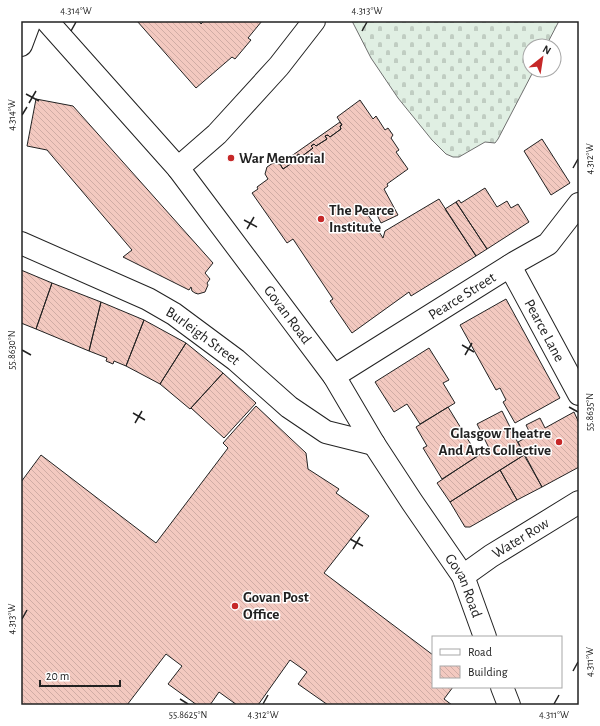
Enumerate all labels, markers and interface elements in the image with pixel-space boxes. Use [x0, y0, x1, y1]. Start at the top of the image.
text: 4.314°W [60, 6, 92, 16]
text: 4.313°W [352, 6, 382, 16]
north arrow [522, 38, 562, 78]
text: N [541, 43, 553, 56]
text: 4.314°W [7, 99, 17, 131]
text: 4.312°W [585, 143, 595, 175]
place label: War Memorial [239, 151, 325, 166]
marker: War Memorial [226, 153, 236, 163]
place label: The Pearce Institute [329, 203, 394, 235]
marker: The Pearce Institute [316, 214, 326, 224]
street label: Pearce Street [426, 270, 499, 323]
street label: Govan Road [261, 283, 314, 347]
street label: Pearce Lane [521, 297, 567, 364]
street label: Burleigh Street [163, 304, 243, 368]
text: 55.8630°N [7, 330, 17, 370]
text: 55.8635°N [585, 393, 595, 431]
place label: Glasgow Theatre And Arts Collective [438, 426, 551, 458]
marker: Glasgow Theatre And Arts Collective [554, 437, 564, 447]
street label: Water Row [490, 515, 552, 561]
street label: Govan Road [442, 551, 484, 620]
place label: Govan Post Office [243, 590, 309, 622]
marker: Govan Post Office [230, 601, 240, 611]
text: 4.313°W [7, 604, 17, 634]
legend [432, 636, 562, 688]
text: Road [468, 646, 492, 658]
text: 4.311°W [585, 647, 595, 677]
scale bar [40, 662, 120, 688]
text: Building [468, 666, 508, 678]
text: 20 m [46, 670, 69, 682]
text: 55.8625°N [169, 710, 207, 720]
text: 4.312°W [247, 710, 279, 720]
text: 4.311°W [539, 710, 569, 720]

